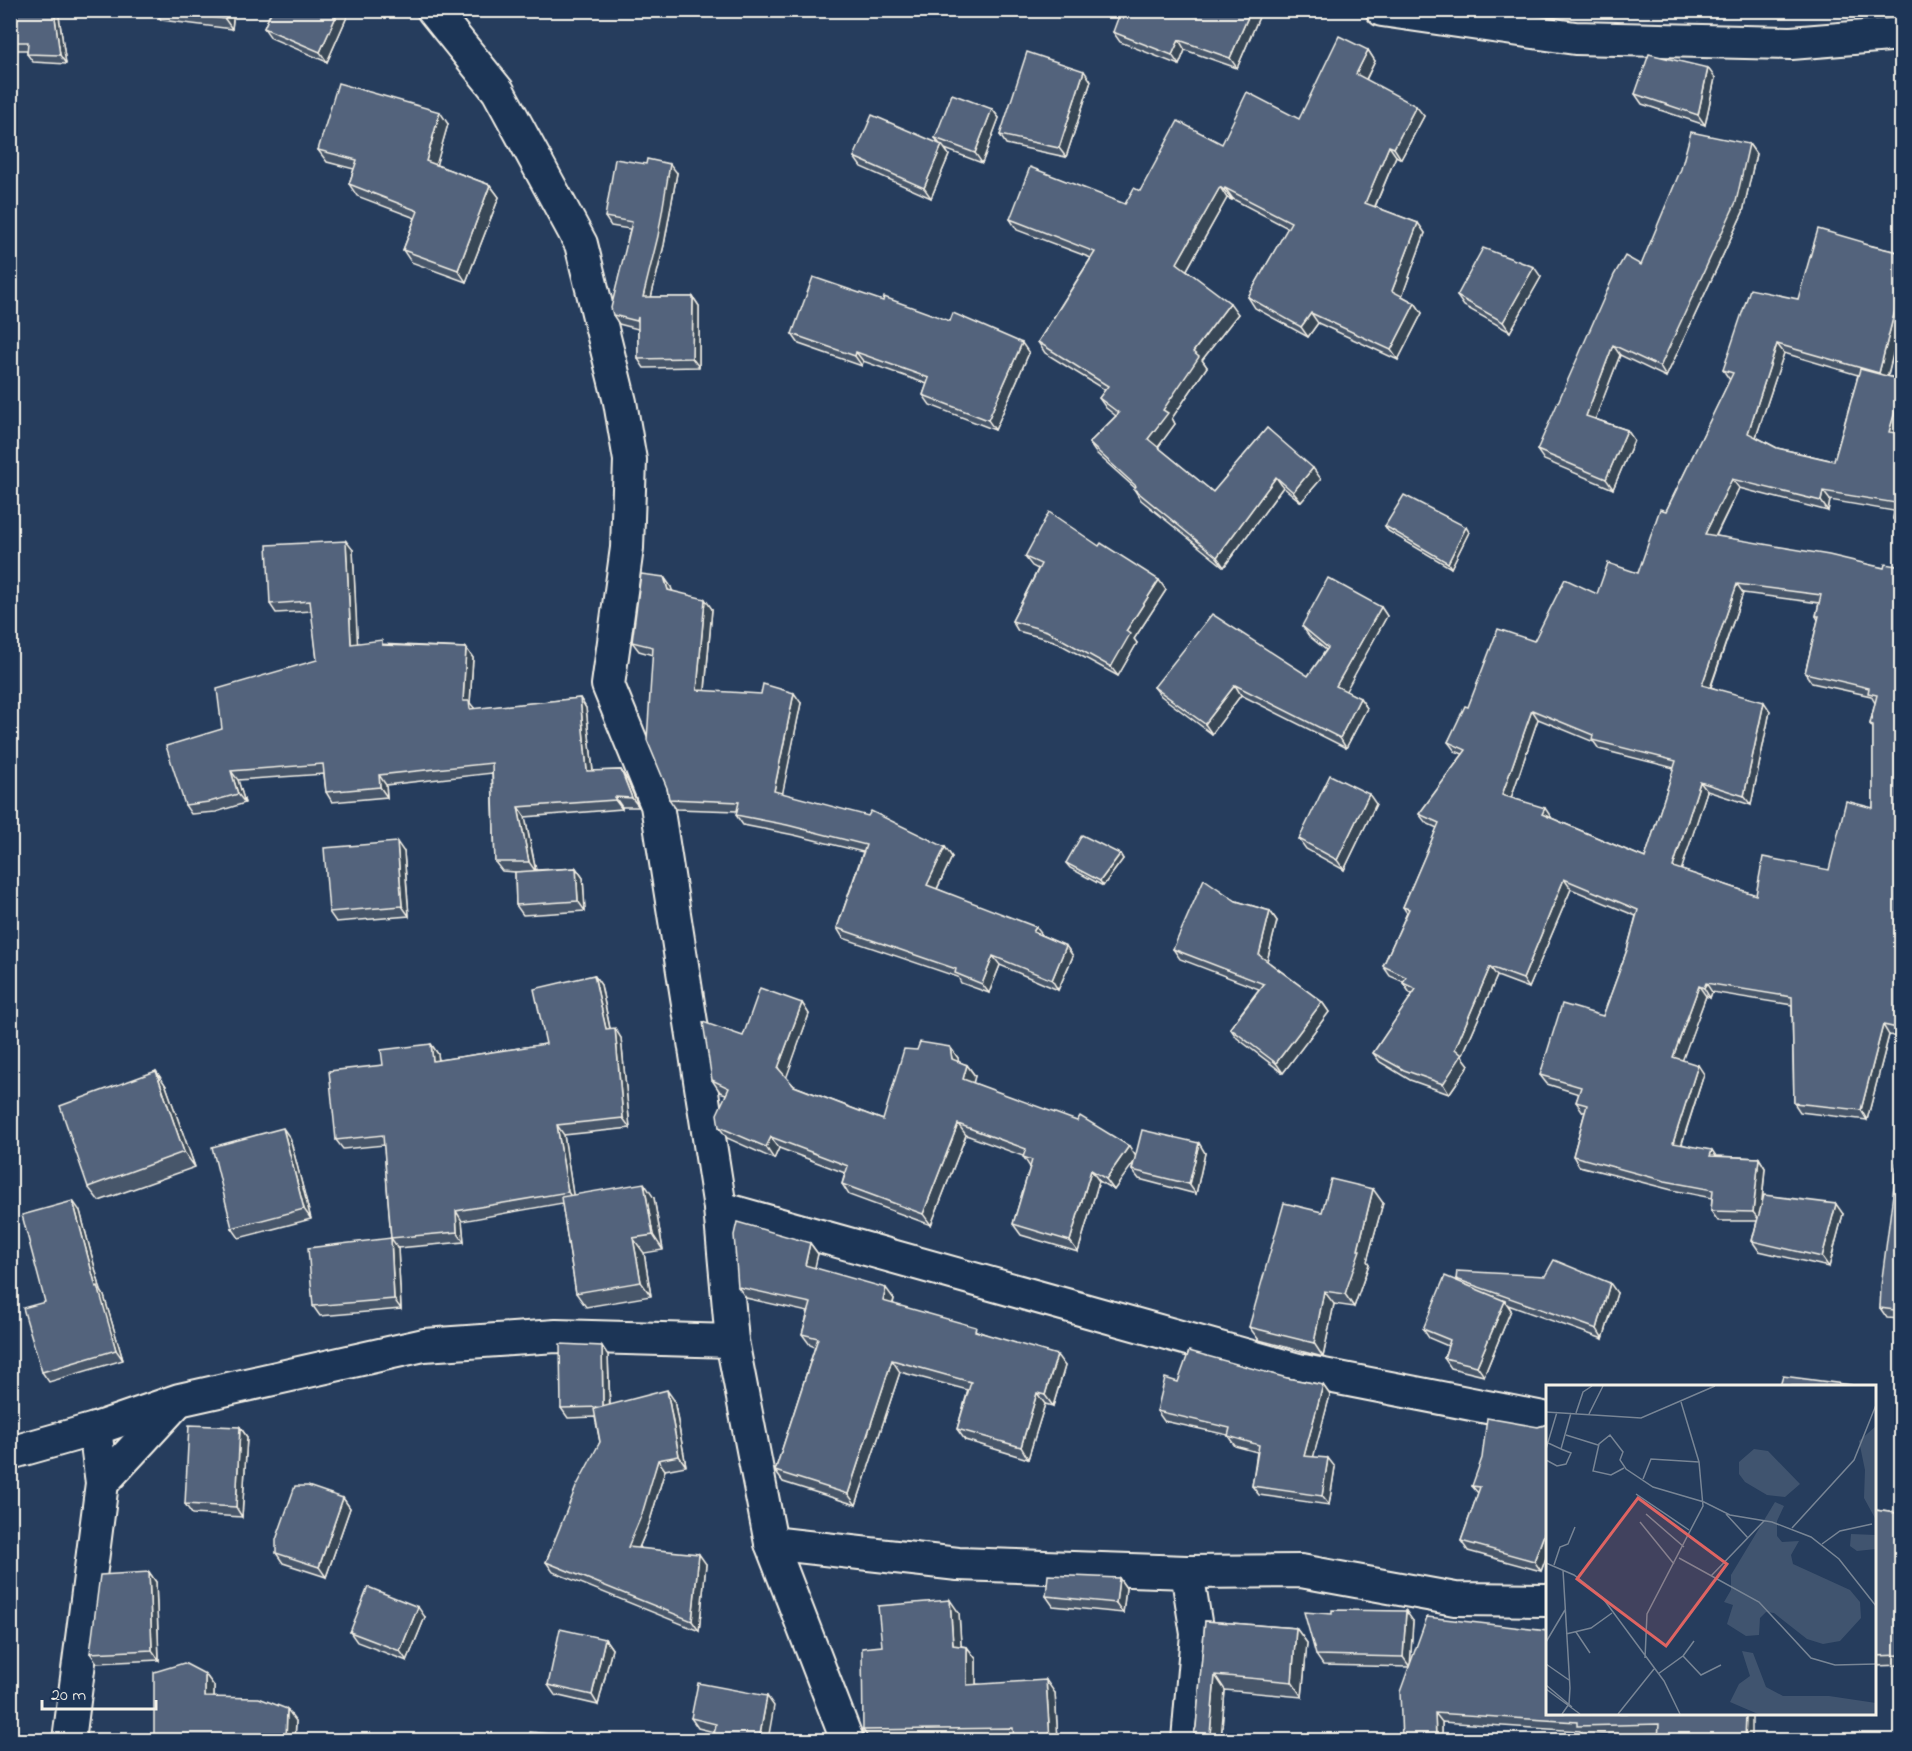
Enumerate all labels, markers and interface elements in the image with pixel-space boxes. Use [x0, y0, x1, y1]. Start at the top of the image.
inset map [1546, 1385, 1876, 1715]
scale bar [42, 1673, 156, 1711]
text: 20 m [51, 1683, 86, 1709]

